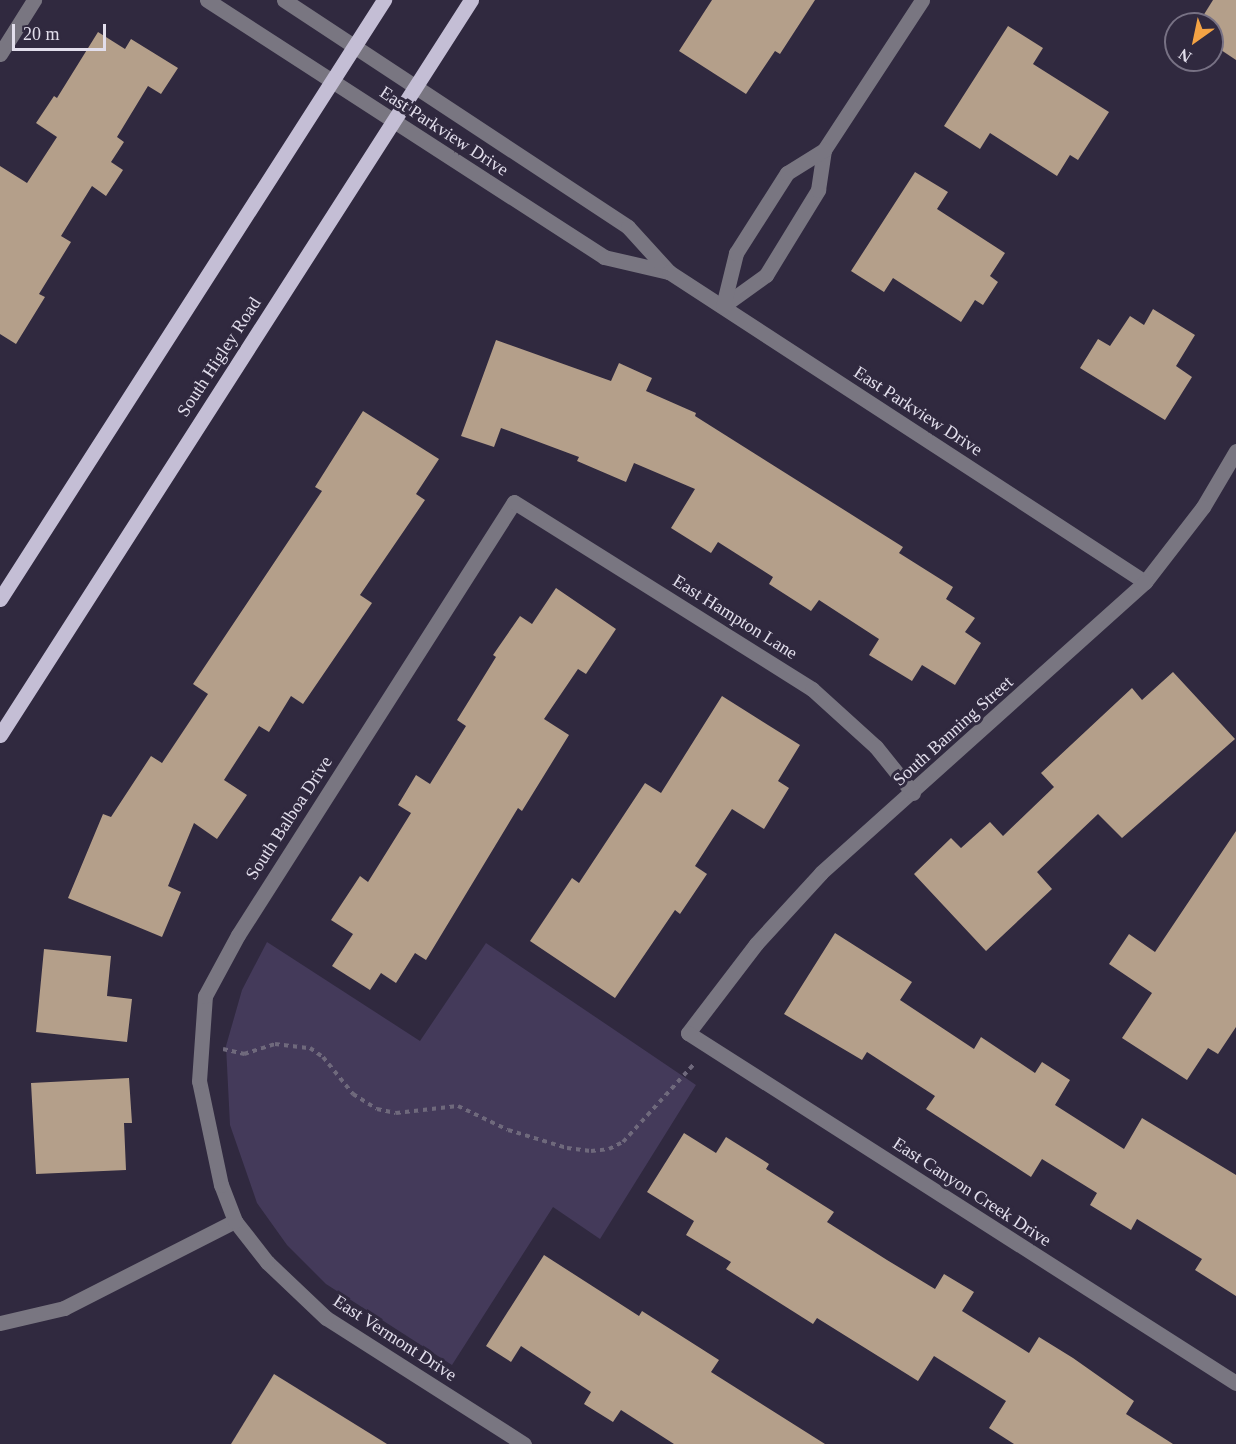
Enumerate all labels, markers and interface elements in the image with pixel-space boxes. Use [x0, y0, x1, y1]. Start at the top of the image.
scale bar [15, 12, 110, 50]
north arrow [1164, 12, 1224, 72]
text: 20 m [23, 24, 60, 44]
text: N [1176, 46, 1194, 66]
street label: East Parkview Drive [376, 81, 512, 181]
street label: South Higley Road [172, 293, 266, 421]
street label: East Parkview Drive [850, 361, 986, 461]
street label: East Hampton Lane [669, 570, 801, 664]
street label: South Banning Street [889, 671, 1017, 791]
street label: South Balboa Drive [241, 752, 337, 884]
street label: East Canyon Creek Drive [889, 1133, 1055, 1251]
street label: East Vermont Drive [329, 1290, 461, 1386]

